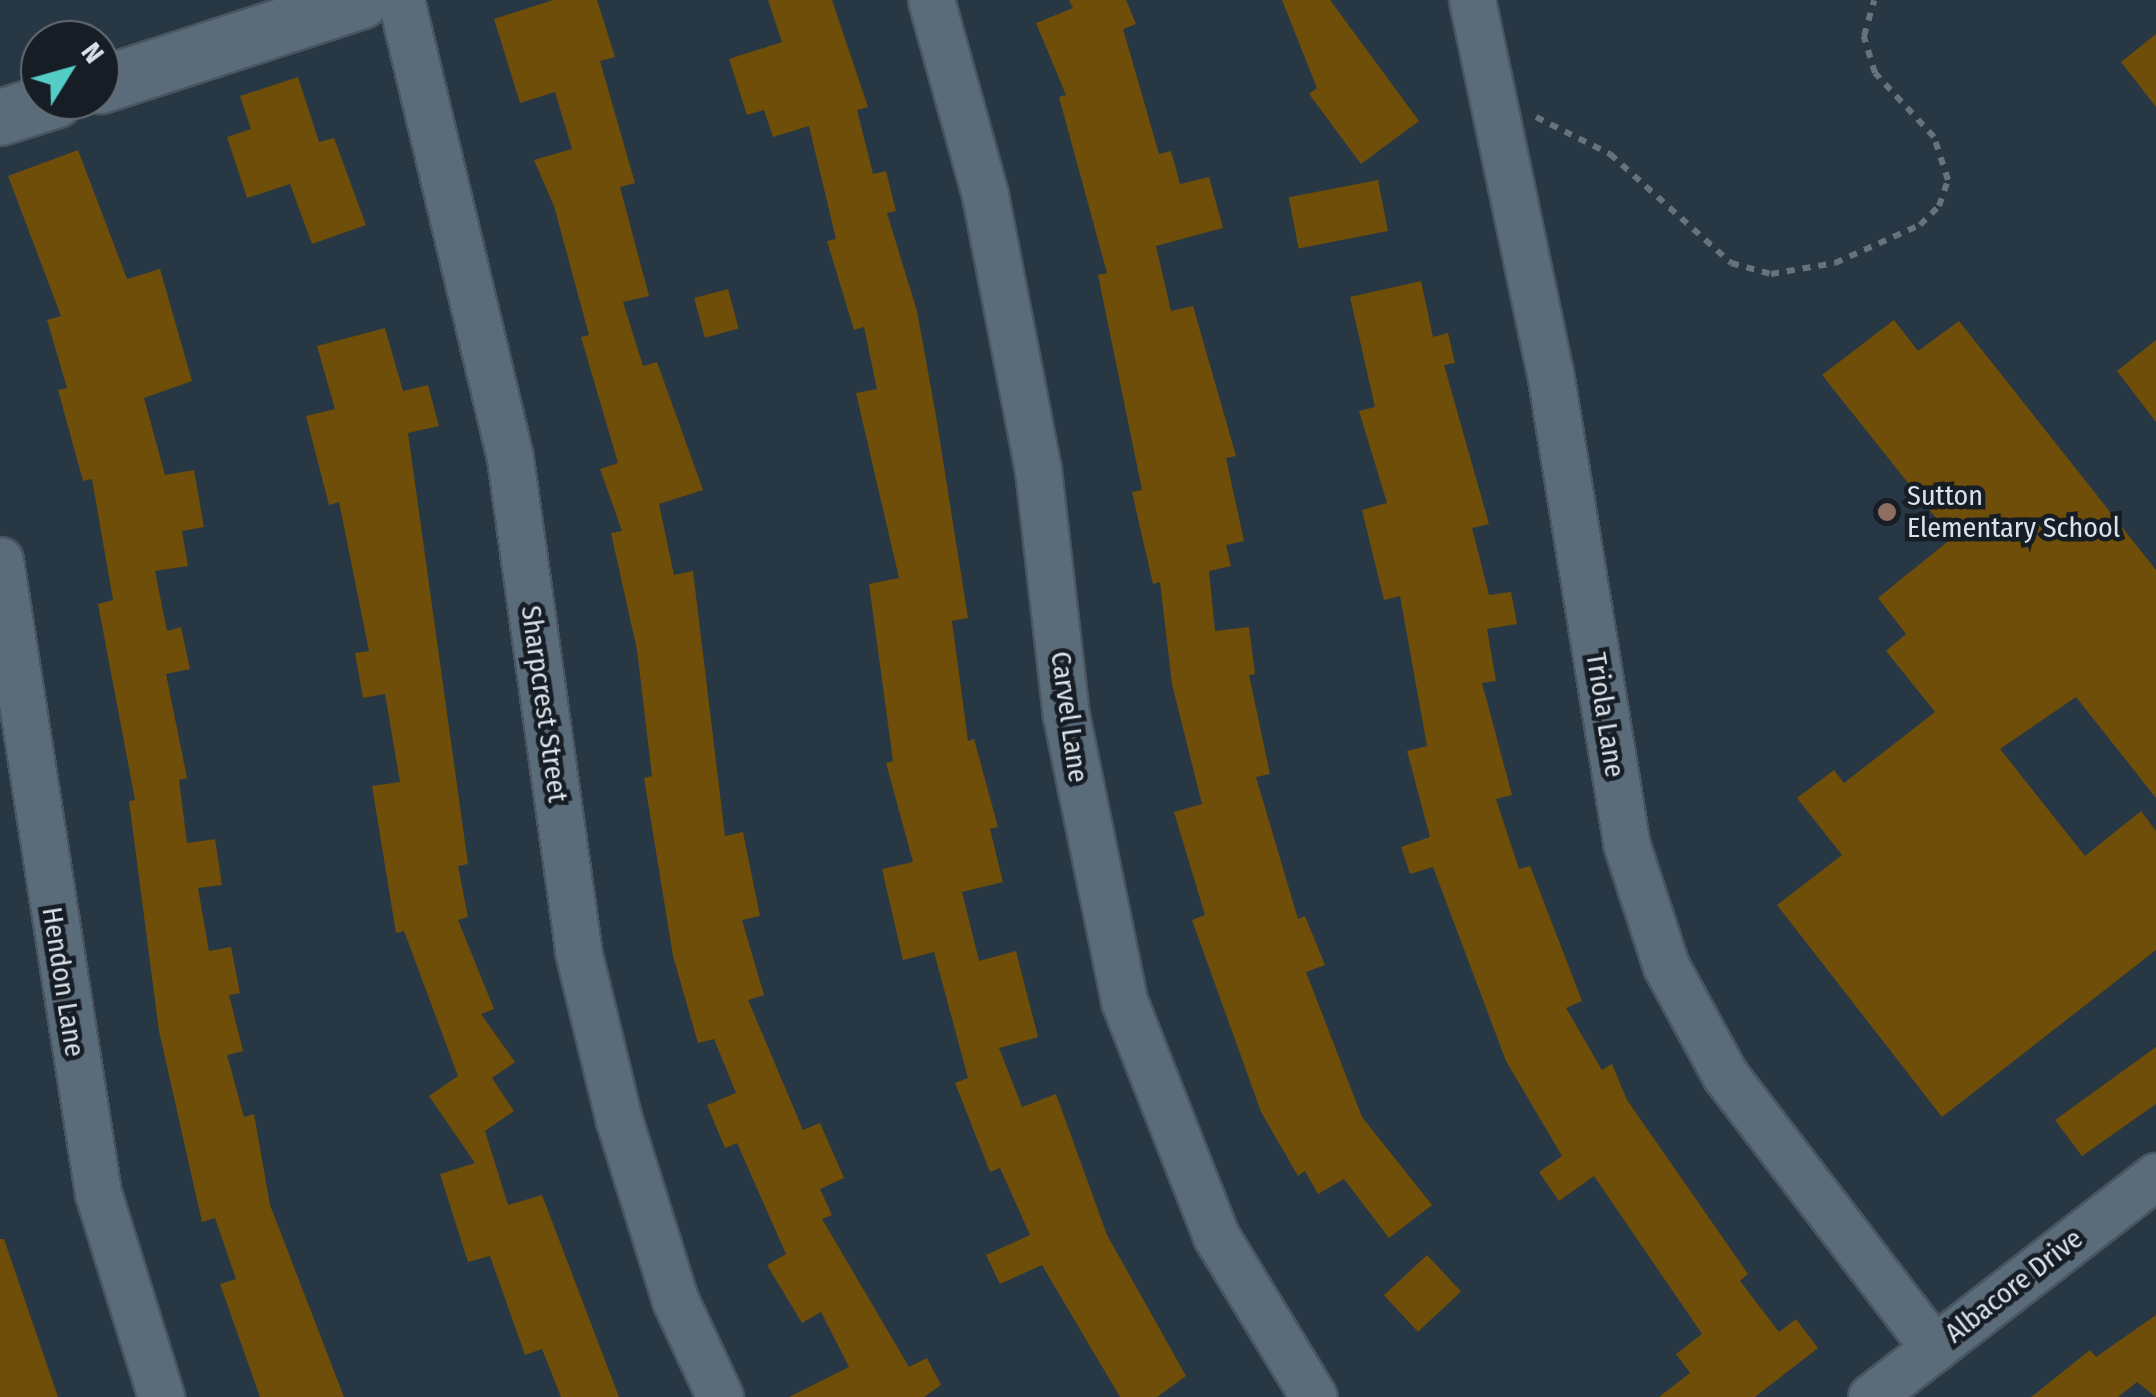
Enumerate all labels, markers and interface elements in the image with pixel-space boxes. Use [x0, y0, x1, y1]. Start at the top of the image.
north arrow [20, 20, 120, 120]
text: N [75, 36, 111, 69]
place label: Sutton Elementary School [1907, 479, 2120, 545]
marker: Sutton Elementary School [1876, 501, 1898, 523]
street label: Sharpcrest Street [514, 603, 574, 805]
street label: Carvel Lane [1043, 649, 1095, 785]
street label: Triola Lane [1579, 650, 1631, 780]
street label: Hendon Lane [35, 905, 91, 1059]
street label: Albacore Drive [1939, 1222, 2089, 1350]

